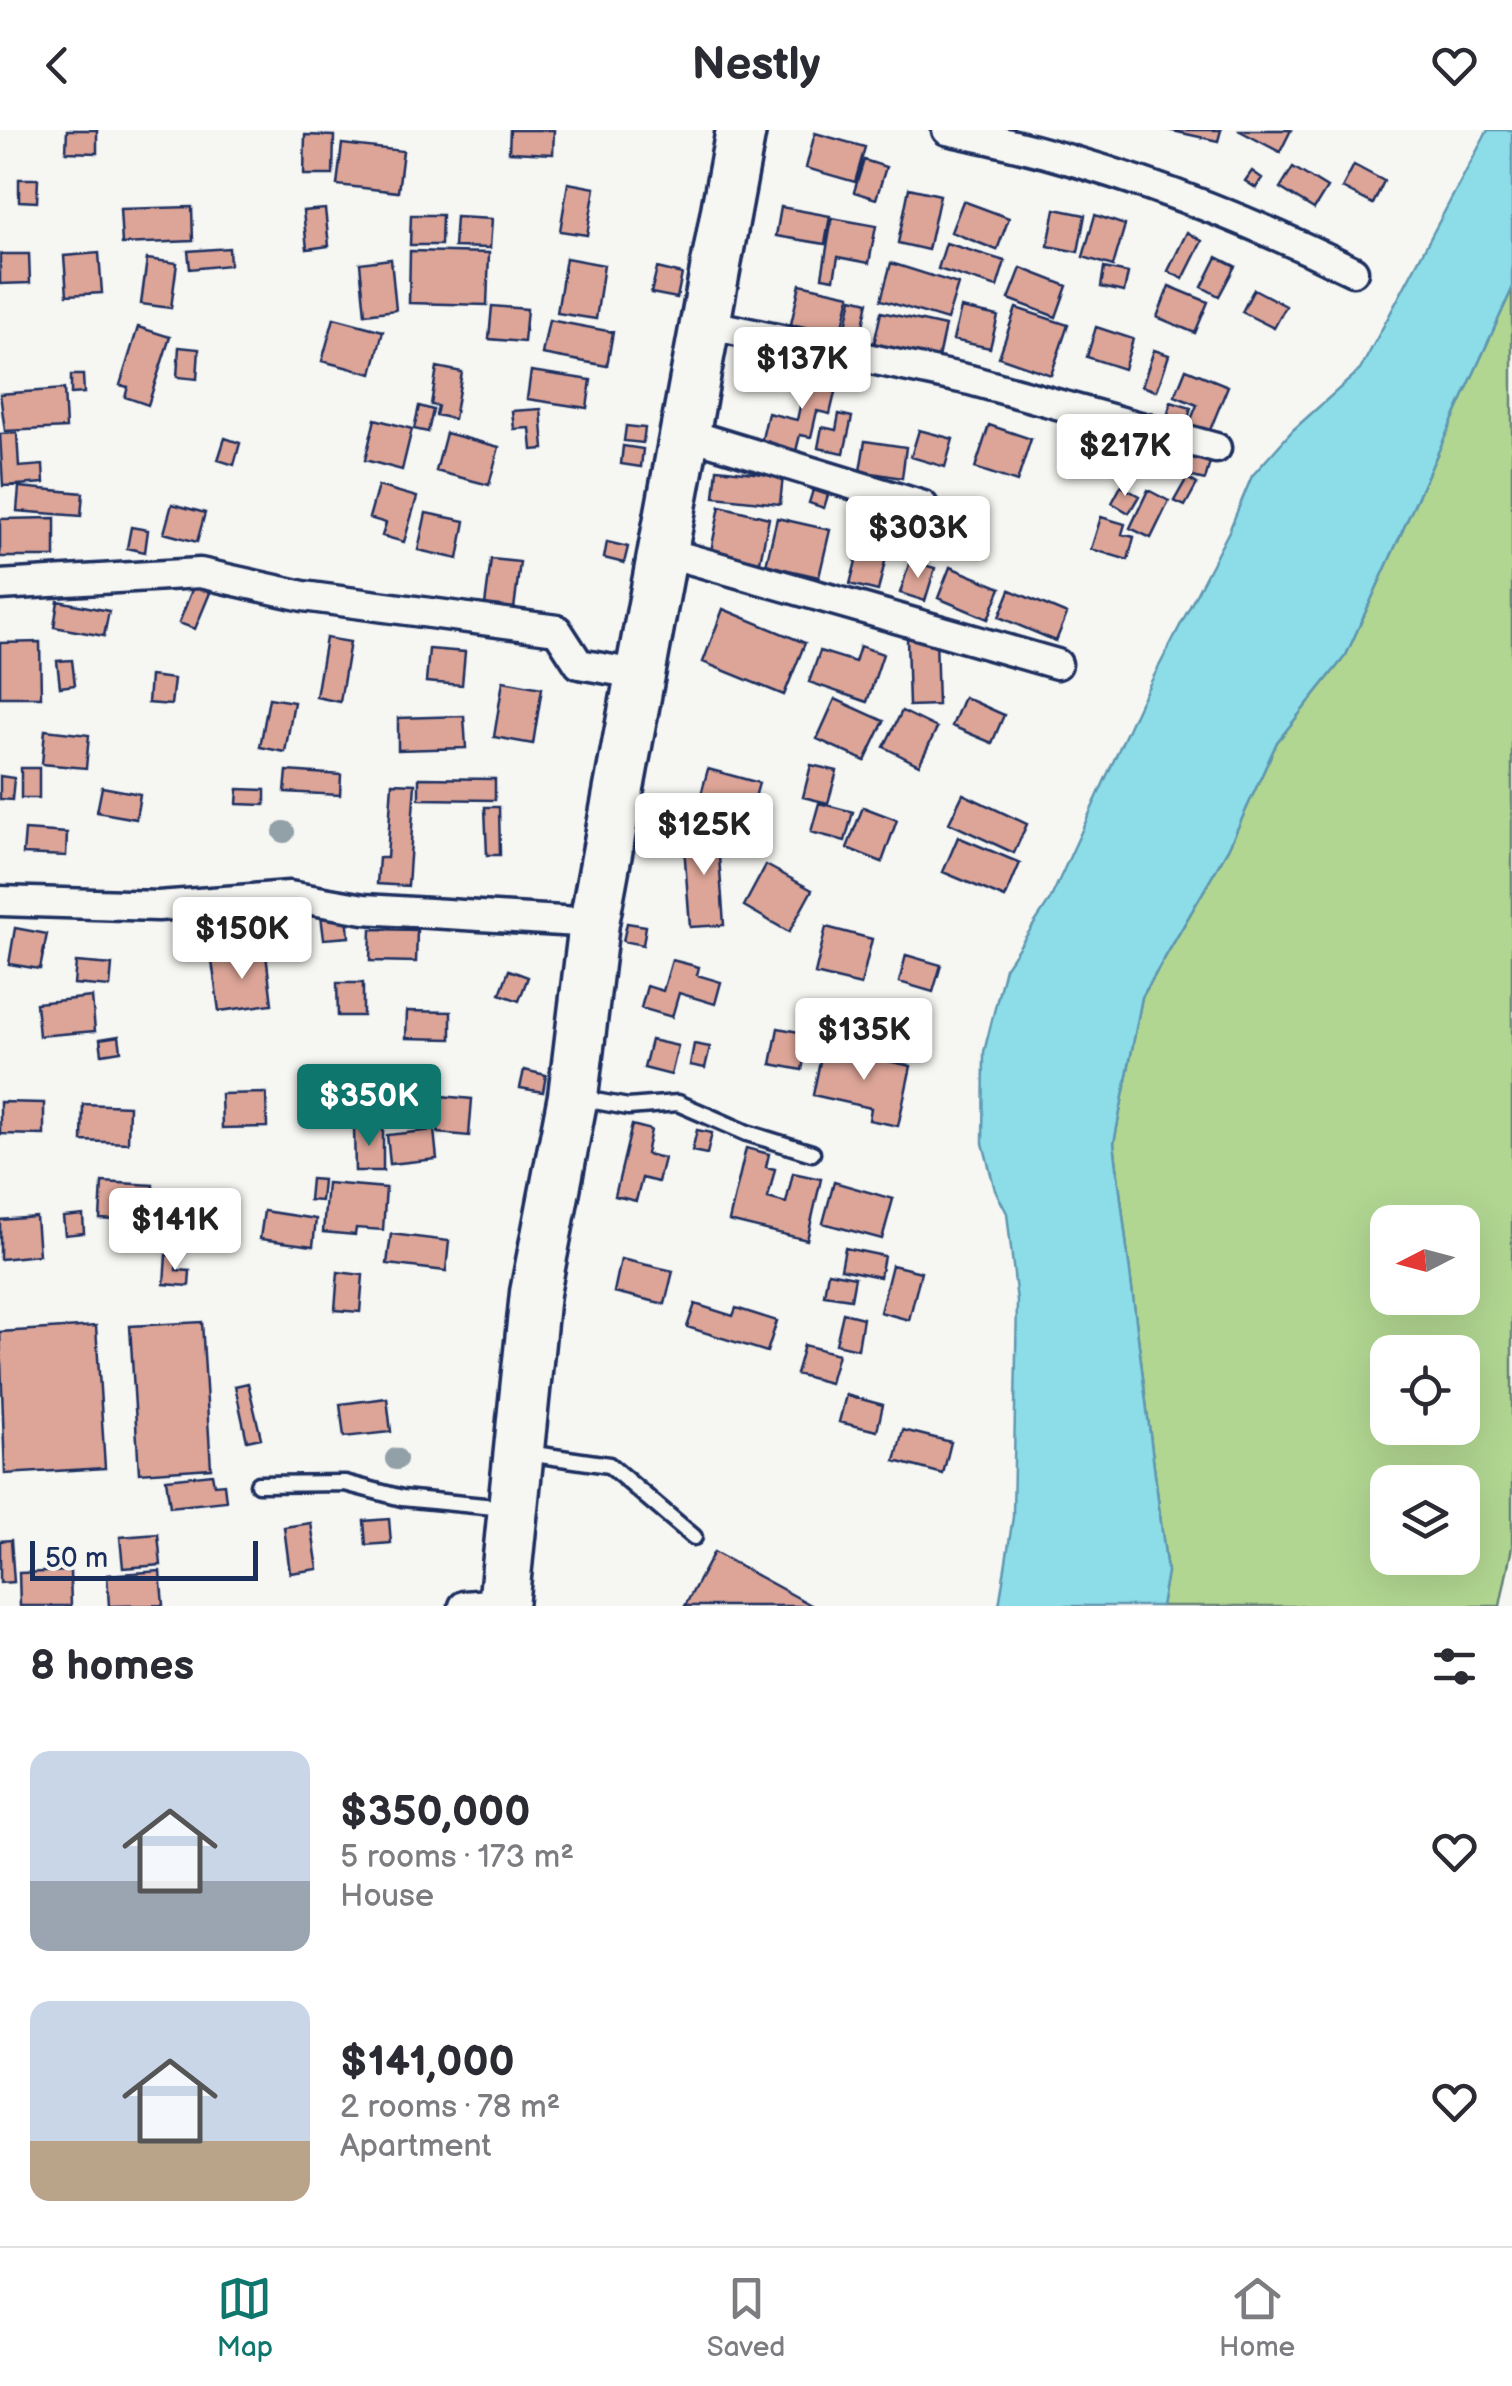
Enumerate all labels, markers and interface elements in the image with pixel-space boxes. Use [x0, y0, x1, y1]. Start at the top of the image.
icon: back [30, 38, 85, 93]
text: Nestly [692, 38, 820, 93]
icon: heart [1427, 38, 1482, 93]
pin: $137K [732, 327, 872, 412]
text: $137K [756, 340, 848, 379]
pin: $217K [1055, 414, 1195, 499]
text: $217K [1079, 427, 1171, 466]
pin: $303K [848, 496, 988, 581]
text: $303K [868, 509, 968, 548]
pin: $125K [634, 793, 774, 878]
text: $125K [657, 806, 751, 845]
pin: $150K [172, 897, 312, 982]
text: $150K [195, 910, 289, 949]
pin: $135K [794, 998, 934, 1083]
text: $135K [817, 1011, 911, 1050]
pin: $350K [299, 1064, 439, 1149]
text: $350K [319, 1077, 419, 1116]
pin: $141K [105, 1188, 245, 1273]
text: $141K [131, 1201, 219, 1240]
north arrow [1370, 1205, 1480, 1315]
map controls [1370, 1205, 1480, 1575]
button: locate [1370, 1335, 1480, 1445]
button: layers [1370, 1465, 1480, 1575]
scale bar [30, 1536, 258, 1580]
text: 50 m [45, 1542, 108, 1575]
icon: filters [1427, 1639, 1482, 1694]
text: 8 homes [30, 1641, 194, 1692]
text: $350,000 [340, 1787, 530, 1838]
icon: home [110, 1791, 230, 1911]
icon: heart [1427, 1824, 1482, 1879]
text: 5 rooms · 173 m² [340, 1838, 574, 1877]
text: House [340, 1877, 434, 1916]
text: $141,000 [340, 2037, 515, 2088]
icon: home [110, 2041, 230, 2161]
icon: heart [1427, 2074, 1482, 2129]
text: 2 rooms · 78 m² [340, 2088, 560, 2127]
text: Apartment [340, 2127, 491, 2166]
tab: Map [217, 2271, 273, 2364]
tab: Saved [707, 2271, 785, 2364]
tab: Home [1219, 2271, 1295, 2364]

